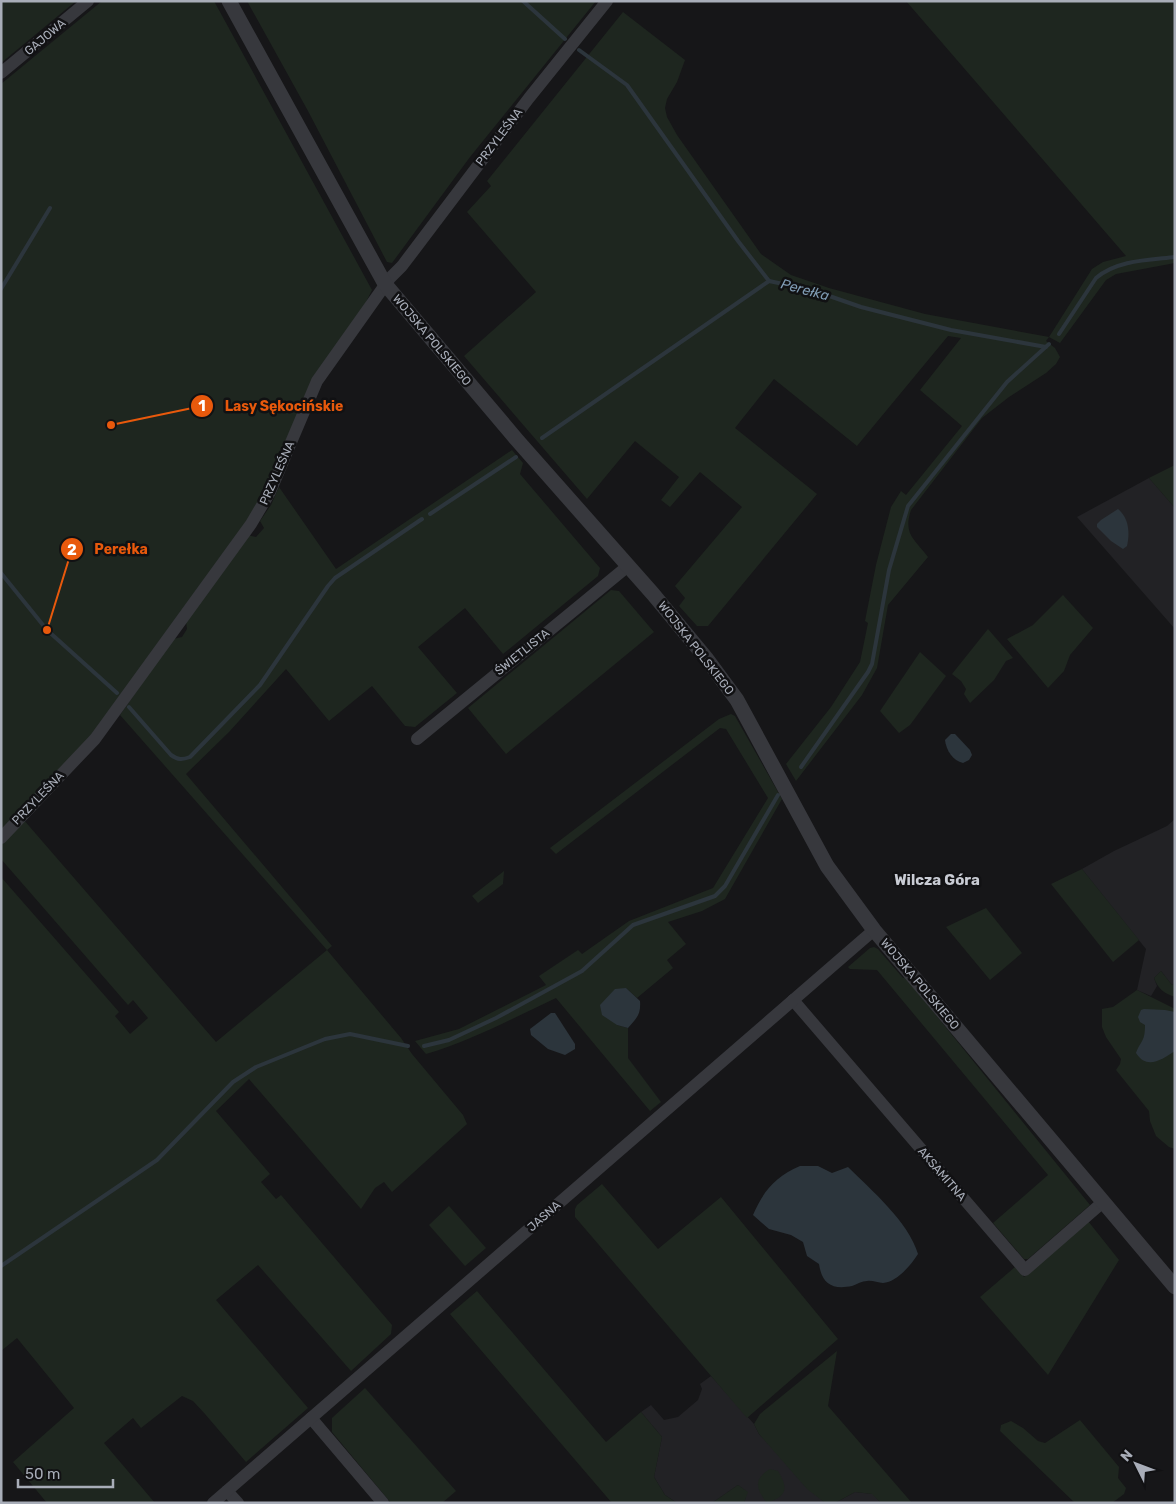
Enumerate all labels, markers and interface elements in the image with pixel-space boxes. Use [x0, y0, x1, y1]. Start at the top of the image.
street label: GAJOWA [22, 16, 68, 58]
street label: PRZYLEŚNA [473, 105, 525, 169]
water label: Perełka [779, 275, 831, 305]
street label: WOJSKA POLSKIEGO [390, 292, 474, 388]
callout: Lasy Sękocińskie [189, 391, 353, 420]
text: 1 [198, 397, 206, 415]
text: Lasy Sękocińskie [225, 398, 343, 415]
street label: PRZYLEŚNA [257, 439, 297, 507]
callout: Perełka [59, 535, 158, 564]
text: 2 [67, 541, 77, 559]
text: Perełka [94, 541, 148, 558]
street label: WOJSKA POLSKIEGO [655, 599, 737, 697]
street label: ŚWIETLISTA [492, 626, 552, 678]
street label: PRZYLEŚNA [9, 769, 67, 827]
district label: Wilcza Góra [894, 871, 980, 889]
street label: WOJSKA POLSKIEGO [878, 936, 962, 1032]
street label: AKSAMITNA [915, 1144, 969, 1204]
street label: JASNA [525, 1198, 563, 1234]
north arrow [1111, 1439, 1161, 1489]
text: N [1117, 1446, 1136, 1465]
scale bar [18, 1456, 112, 1488]
text: 50 m [25, 1465, 60, 1483]

